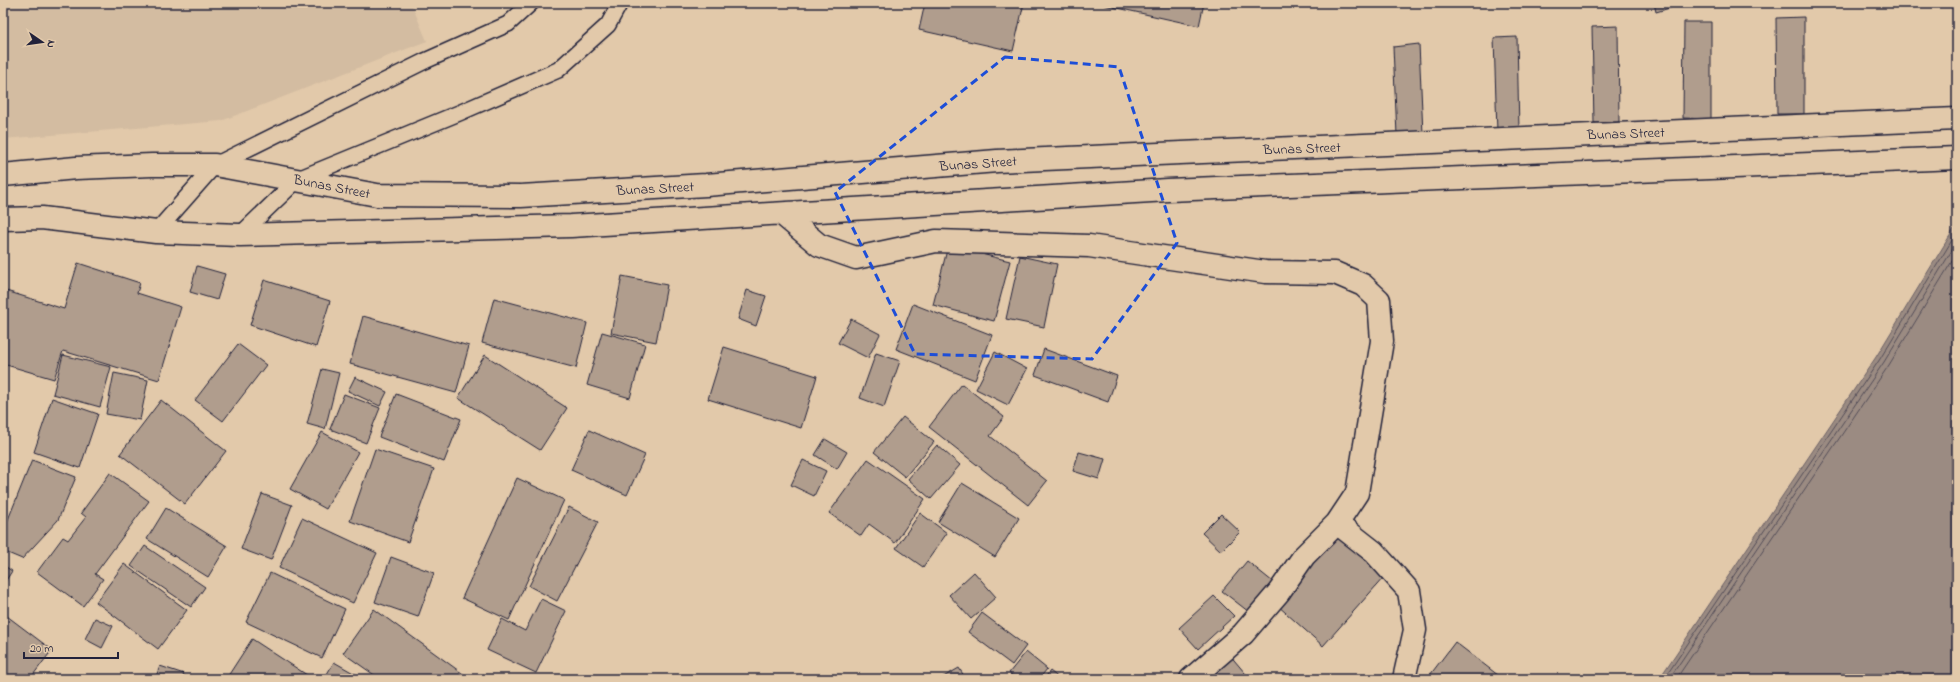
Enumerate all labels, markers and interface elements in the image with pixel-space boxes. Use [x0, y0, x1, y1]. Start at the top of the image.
north arrow [22, 22, 62, 62]
text: N [42, 39, 59, 49]
street label: Bunas Street [1586, 123, 1666, 146]
street label: Bunas Street [1262, 138, 1342, 161]
street label: Bunas Street [938, 151, 1018, 178]
street label: Bunas Street [291, 170, 372, 205]
street label: Bunas Street [615, 177, 695, 202]
scale bar [24, 634, 118, 660]
text: 20 m [30, 640, 53, 658]

